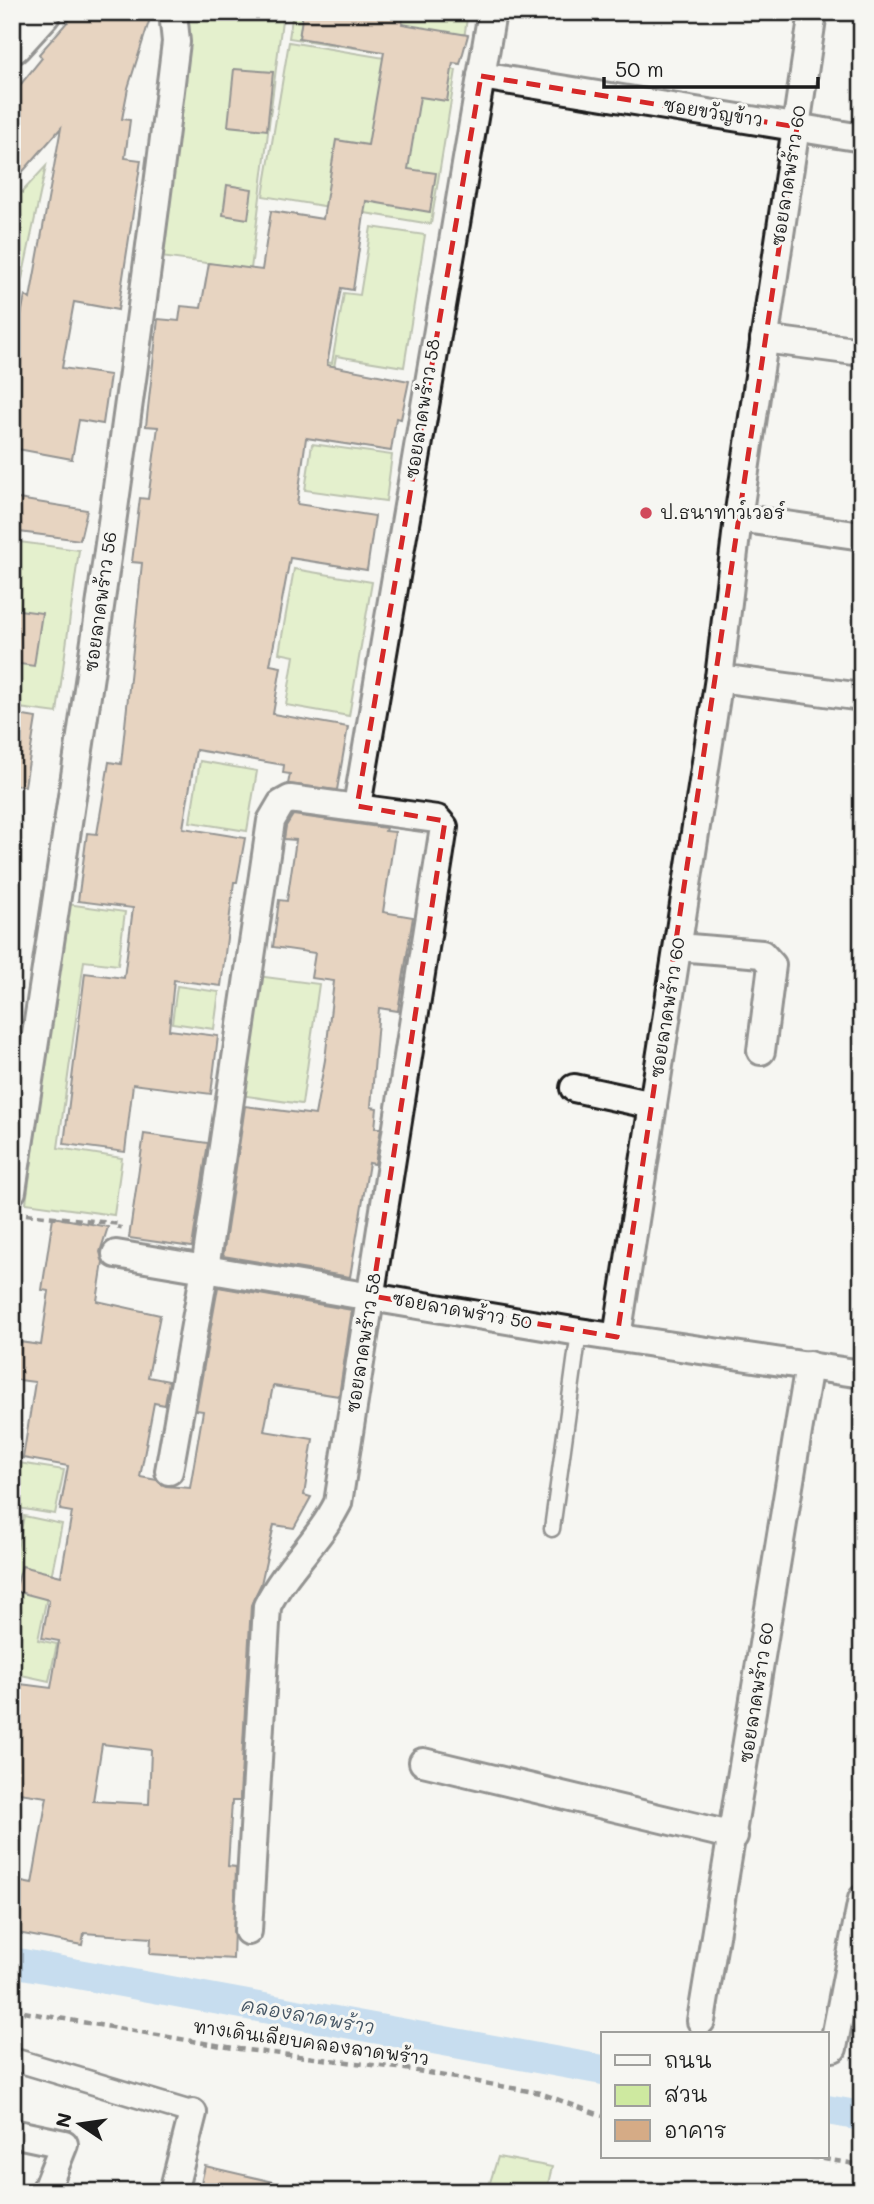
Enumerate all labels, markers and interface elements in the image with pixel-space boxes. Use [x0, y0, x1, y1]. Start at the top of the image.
scale bar [604, 46, 818, 90]
text: 50 m [615, 55, 664, 82]
street label: ซอยขวัญข้าว [662, 92, 765, 132]
street label: ซอยลาดพร้าว 60 [765, 104, 811, 248]
street label: ซอยลาดพร้าว 58 [399, 337, 445, 481]
place label: ป.ธนาทาว์เวอร์ [660, 500, 785, 524]
marker: ป.ธนาทาว์เวอร์ [638, 505, 654, 521]
street label: ซอยลาดพร้าว 56 [78, 530, 122, 674]
street label: ซอยลาดพร้าว 60 [644, 936, 690, 1080]
street label: ซอยลาดพร้าว 58 [340, 1271, 386, 1415]
street label: ซอยลาดพร้าว 50 [390, 1286, 534, 1334]
street label: ซอยลาดพร้าว 60 [733, 1621, 779, 1765]
water label: คลองลาดพร้าว [240, 1992, 377, 2040]
street label: ทางเดินเลียบคลองลาดพร้าว [192, 2013, 431, 2070]
legend [601, 2032, 828, 2158]
text: ถนน [664, 2046, 712, 2073]
text: สวน [664, 2080, 708, 2107]
north arrow [46, 2088, 116, 2158]
text: N [49, 2110, 77, 2130]
text: อาคาร [664, 2116, 727, 2143]

